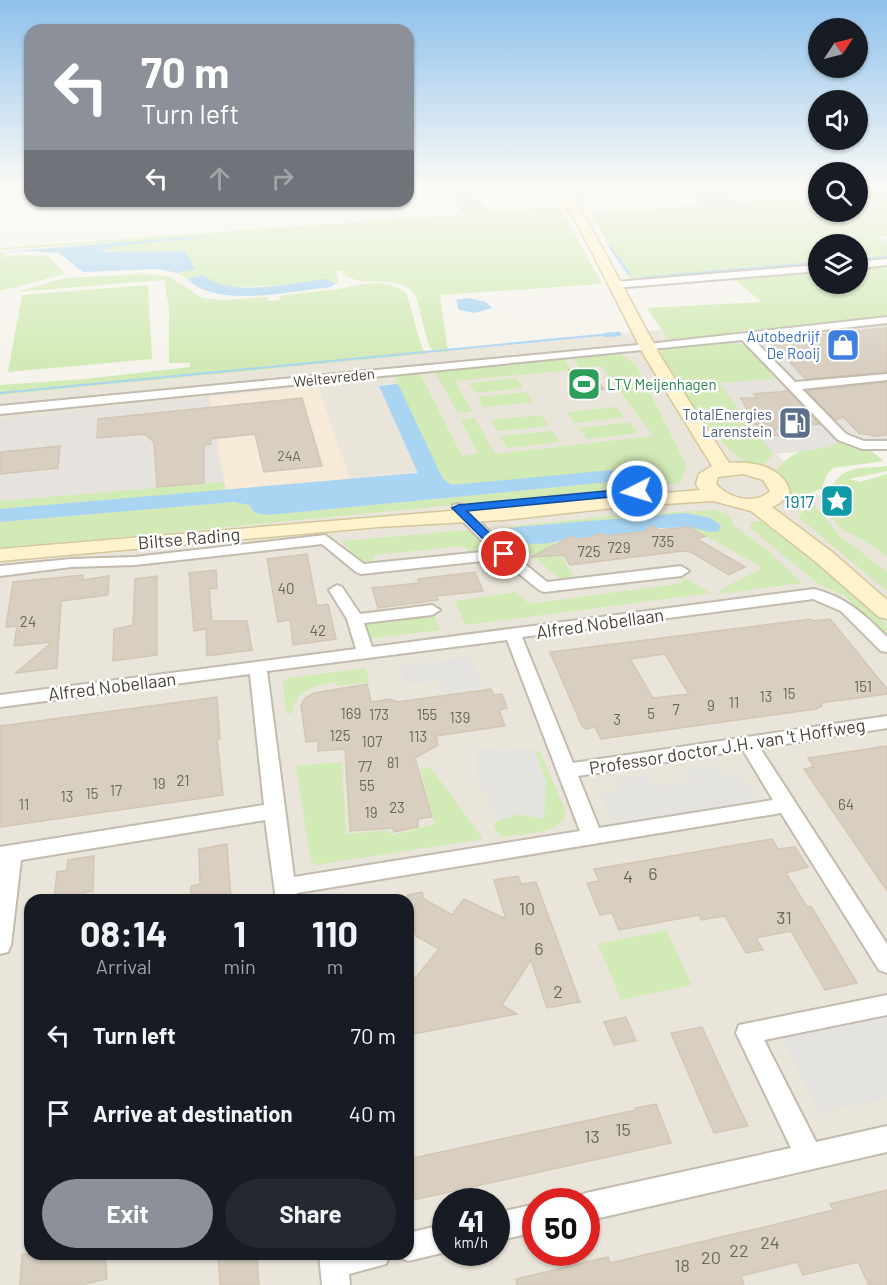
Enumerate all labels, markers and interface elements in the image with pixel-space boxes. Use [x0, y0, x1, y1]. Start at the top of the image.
north arrow [808, 18, 868, 78]
map controls [808, 18, 868, 294]
text: 70 m [141, 46, 229, 96]
icon: left [42, 48, 120, 126]
button: sound [808, 90, 868, 150]
text: Turn left [141, 97, 239, 129]
icon: left [140, 162, 173, 195]
icon: ahead [203, 162, 236, 195]
icon: right [266, 162, 299, 195]
button: search [808, 162, 868, 222]
button: layers [808, 234, 868, 294]
place label: Autobedrijf De Rooij [747, 327, 820, 362]
shop icon: Autobedrijf De Rooij [825, 327, 861, 363]
street label: Weltevreden [292, 364, 376, 390]
sports icon: LTV Meijenhagen [566, 366, 602, 402]
place label: LTV Meijenhagen [607, 375, 717, 393]
place label: TotalEnergies Larenstein [683, 405, 772, 440]
fuel station icon: TotalEnergies Larenstein [777, 405, 813, 441]
house number: 24A [277, 447, 301, 464]
position arrow [605, 459, 669, 523]
place icon: 1917 [819, 483, 855, 519]
place label: 1917 [784, 490, 814, 512]
street label: Biltse Rading [137, 523, 241, 553]
pin [478, 528, 529, 579]
house number: 735 [652, 532, 674, 550]
icon: arrive [487, 537, 520, 570]
house number: 729 [608, 538, 630, 556]
house number: 725 [578, 542, 600, 560]
house number: 40 [278, 579, 294, 597]
street label: Alfred Nobellaan [535, 603, 665, 643]
house number: 24 [20, 612, 36, 630]
house number: 42 [310, 621, 326, 639]
street label: Alfred Nobellaan [47, 667, 177, 705]
house number: 151 [854, 677, 872, 695]
house number: 15 [783, 684, 795, 702]
house number: 13 [760, 687, 772, 705]
house number: 11 [729, 693, 739, 711]
house number: 9 [707, 696, 715, 714]
house number: 7 [672, 700, 680, 718]
house number: 169 [341, 704, 361, 722]
house number: 5 [647, 704, 655, 722]
house number: 173 [369, 705, 389, 723]
house number: 155 [417, 705, 437, 723]
house number: 139 [450, 708, 470, 726]
house number: 3 [613, 710, 621, 728]
street label: Professor doctor J.H. van 't Hoffweg [587, 713, 867, 779]
house number: 125 [329, 726, 351, 744]
house number: 113 [409, 727, 427, 745]
house number: 107 [362, 732, 382, 750]
house number: 81 [387, 753, 399, 771]
house number: 77 [358, 757, 372, 775]
house number: 21 [176, 771, 190, 789]
house number: 19 [152, 774, 166, 792]
house number: 55 [359, 776, 375, 794]
house number: 17 [110, 781, 122, 799]
house number: 15 [86, 784, 98, 802]
house number: 13 [61, 787, 73, 805]
house number: 11 [19, 795, 29, 813]
house number: 64 [838, 795, 854, 813]
house number: 23 [389, 798, 405, 816]
house number: 19 [364, 803, 378, 821]
house number: 6 [648, 862, 658, 884]
house number: 4 [623, 865, 633, 887]
house number: 10 [519, 897, 535, 919]
house number: 31 [776, 906, 792, 928]
text: 08:14 [80, 911, 168, 954]
text: 1 [233, 911, 246, 954]
text: 110 [312, 911, 358, 954]
house number: 6 [534, 937, 544, 959]
text: Arrival [96, 954, 152, 978]
text: min [223, 954, 256, 978]
text: m [327, 954, 343, 978]
house number: 2 [553, 980, 563, 1002]
icon: left [42, 1019, 75, 1052]
text: Turn left [93, 1022, 176, 1048]
text: 70 m [351, 1022, 396, 1048]
icon: arrive [42, 1097, 75, 1130]
text: Arrive at destination [93, 1100, 292, 1126]
text: 40 m [349, 1100, 396, 1126]
house number: 15 [615, 1118, 631, 1140]
house number: 13 [584, 1125, 600, 1147]
button: Exit [42, 1179, 213, 1248]
button: Share [225, 1179, 396, 1248]
speed limit sign: 50 [522, 1188, 600, 1266]
text: 41 [458, 1202, 484, 1238]
house number: 24 [760, 1231, 780, 1253]
text: km/h [454, 1233, 488, 1251]
house number: 22 [729, 1239, 749, 1261]
house number: 20 [701, 1246, 721, 1268]
house number: 18 [674, 1254, 690, 1276]

